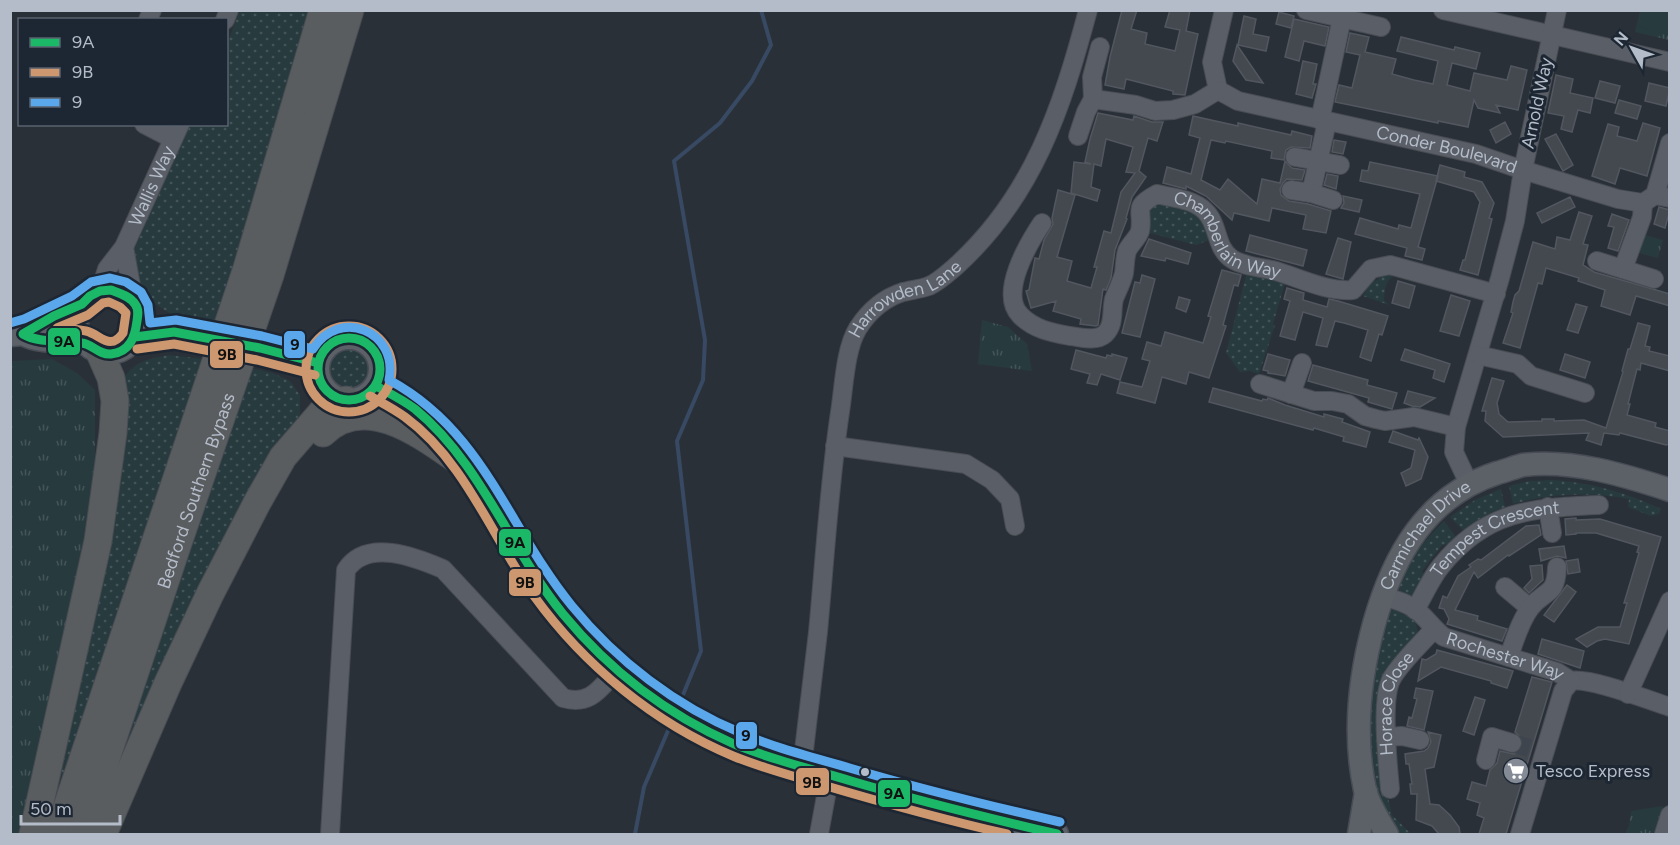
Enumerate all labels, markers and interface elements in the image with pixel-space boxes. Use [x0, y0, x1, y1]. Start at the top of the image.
legend [18, 18, 228, 126]
north arrow [1602, 18, 1662, 78]
text: N [1610, 28, 1632, 50]
text: 9A [72, 31, 94, 53]
street label: Arnold Way [1517, 55, 1558, 151]
text: 9B [72, 61, 93, 83]
text: 9 [72, 91, 82, 113]
street label: Conder Boulevard [1374, 121, 1520, 178]
street label: Wallis Way [124, 142, 180, 230]
street label: Chamberlain Way [1172, 187, 1284, 283]
street label: Harrowden Lane [844, 255, 966, 342]
line badge: 9A [47, 327, 81, 356]
line badge: 9 [283, 330, 306, 359]
text: 9A [54, 332, 75, 351]
text: 9 [290, 335, 300, 354]
line badge: 9B [209, 340, 244, 369]
text: 9B [217, 345, 237, 364]
street label: Bedford Southern Bypass [153, 390, 240, 592]
street label: Carmichael Drive [1375, 475, 1475, 593]
street label: Tempest Crescent [1425, 496, 1561, 581]
line badge: 9A [498, 528, 532, 557]
text: 9A [505, 533, 526, 552]
line badge: 9B [508, 568, 542, 597]
text: 9B [515, 573, 535, 592]
street label: Rochester Way [1444, 627, 1569, 685]
street label: Horace Close [1375, 647, 1419, 756]
line badge: 9 [735, 721, 758, 750]
text: 9 [741, 726, 751, 745]
supermarket icon: Tesco Express [1501, 756, 1531, 786]
place label: Tesco Express [1536, 760, 1650, 782]
unlabelled marker [859, 766, 871, 778]
line badge: 9B [795, 767, 830, 796]
text: 9B [802, 773, 822, 792]
line badge: 9A [877, 779, 911, 808]
text: 9A [884, 784, 905, 803]
scale bar [21, 788, 120, 826]
text: 50 m [30, 798, 72, 820]

